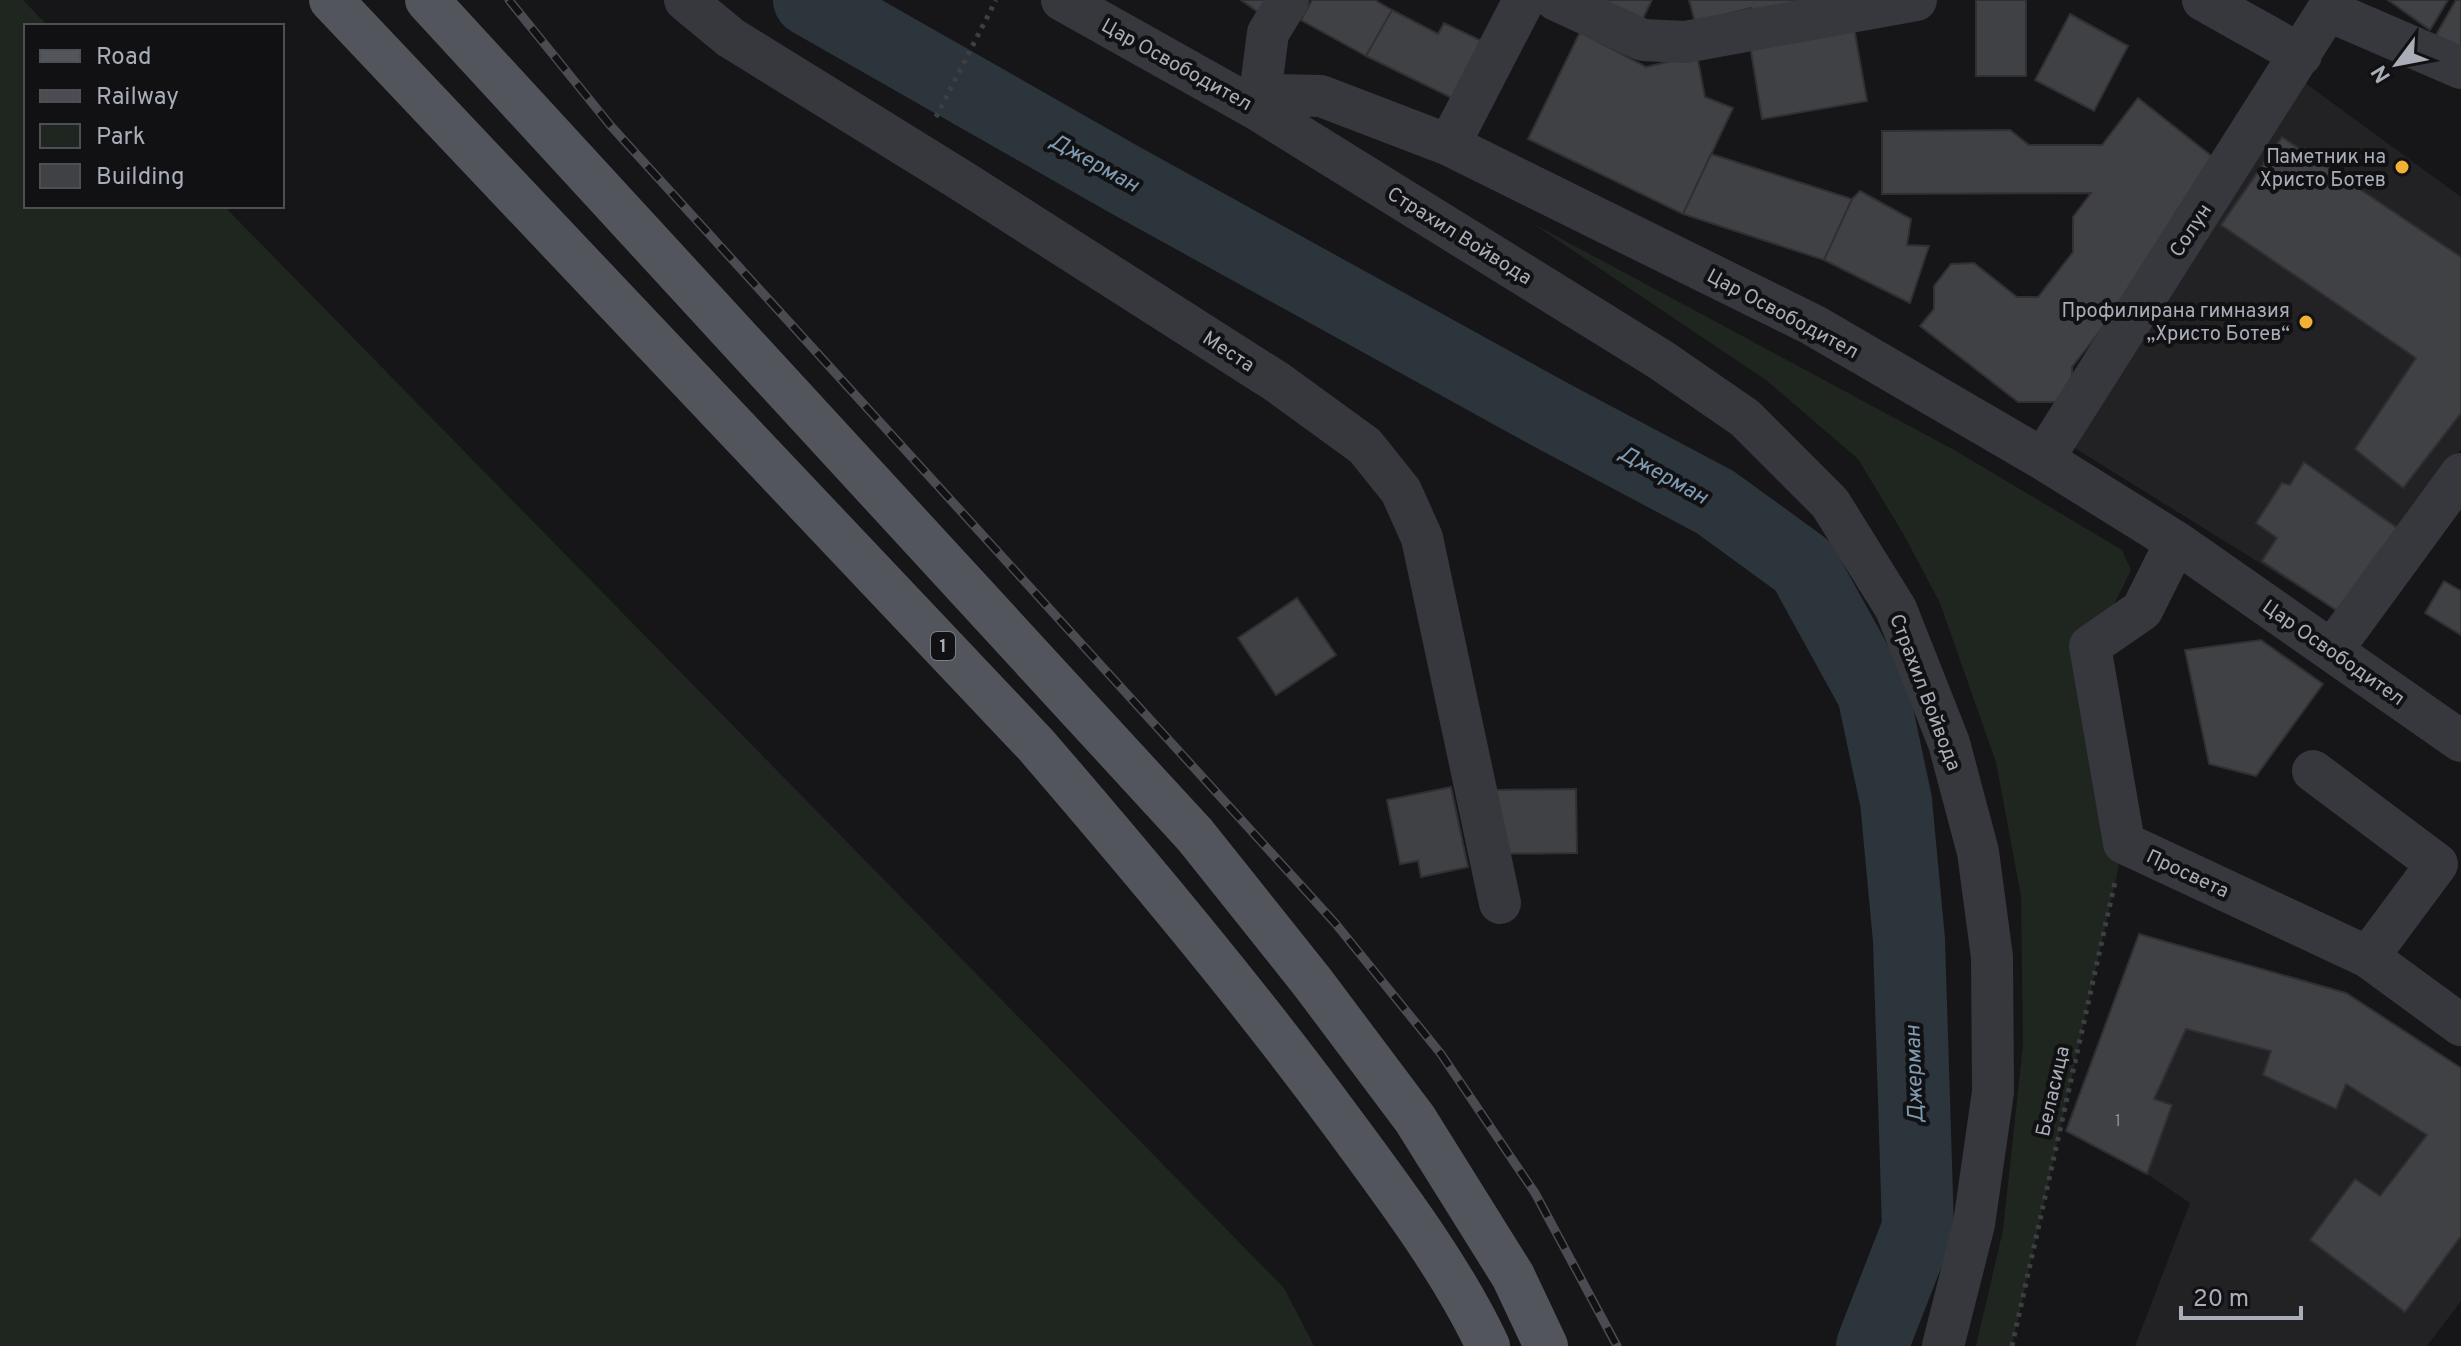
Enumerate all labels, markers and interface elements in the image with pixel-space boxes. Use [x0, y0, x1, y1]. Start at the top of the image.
street label: Цар Освободител [1096, 14, 1256, 118]
legend [24, 24, 284, 208]
north arrow [2357, 24, 2437, 104]
text: Road [96, 43, 152, 73]
text: N [2367, 59, 2398, 87]
text: Railway [96, 83, 179, 113]
text: Park [96, 123, 146, 153]
water label: Джерман [1045, 129, 1143, 200]
place label: Паметник на Христо Ботев [2260, 145, 2386, 194]
marker: Паметник на Христо Ботев [2393, 158, 2411, 176]
text: Building [96, 163, 185, 193]
street label: Страхил Войвода [1382, 182, 1536, 292]
street label: Солун [2165, 199, 2219, 263]
street label: Цар Освободител [1702, 264, 1862, 366]
place label: Профилирана гимназия „Христо Ботев“ [2061, 299, 2290, 348]
marker: Профилирана гимназия „Христо Ботев“ [2297, 313, 2315, 331]
street label: Места [1197, 326, 1259, 379]
water label: Джерман [1614, 441, 1712, 512]
street label: Цар Освободител [2256, 595, 2409, 713]
street label: Страхил Войвода [1882, 611, 1966, 775]
road number: 1 [931, 632, 955, 660]
street label: Просвета [2142, 844, 2233, 905]
water label: Джерман [1900, 1024, 1931, 1123]
street label: Беласица [2031, 1044, 2077, 1139]
house number: 1 [2115, 1112, 2121, 1132]
scale bar [2181, 1270, 2301, 1320]
text: 20 m [2193, 1285, 2249, 1315]

